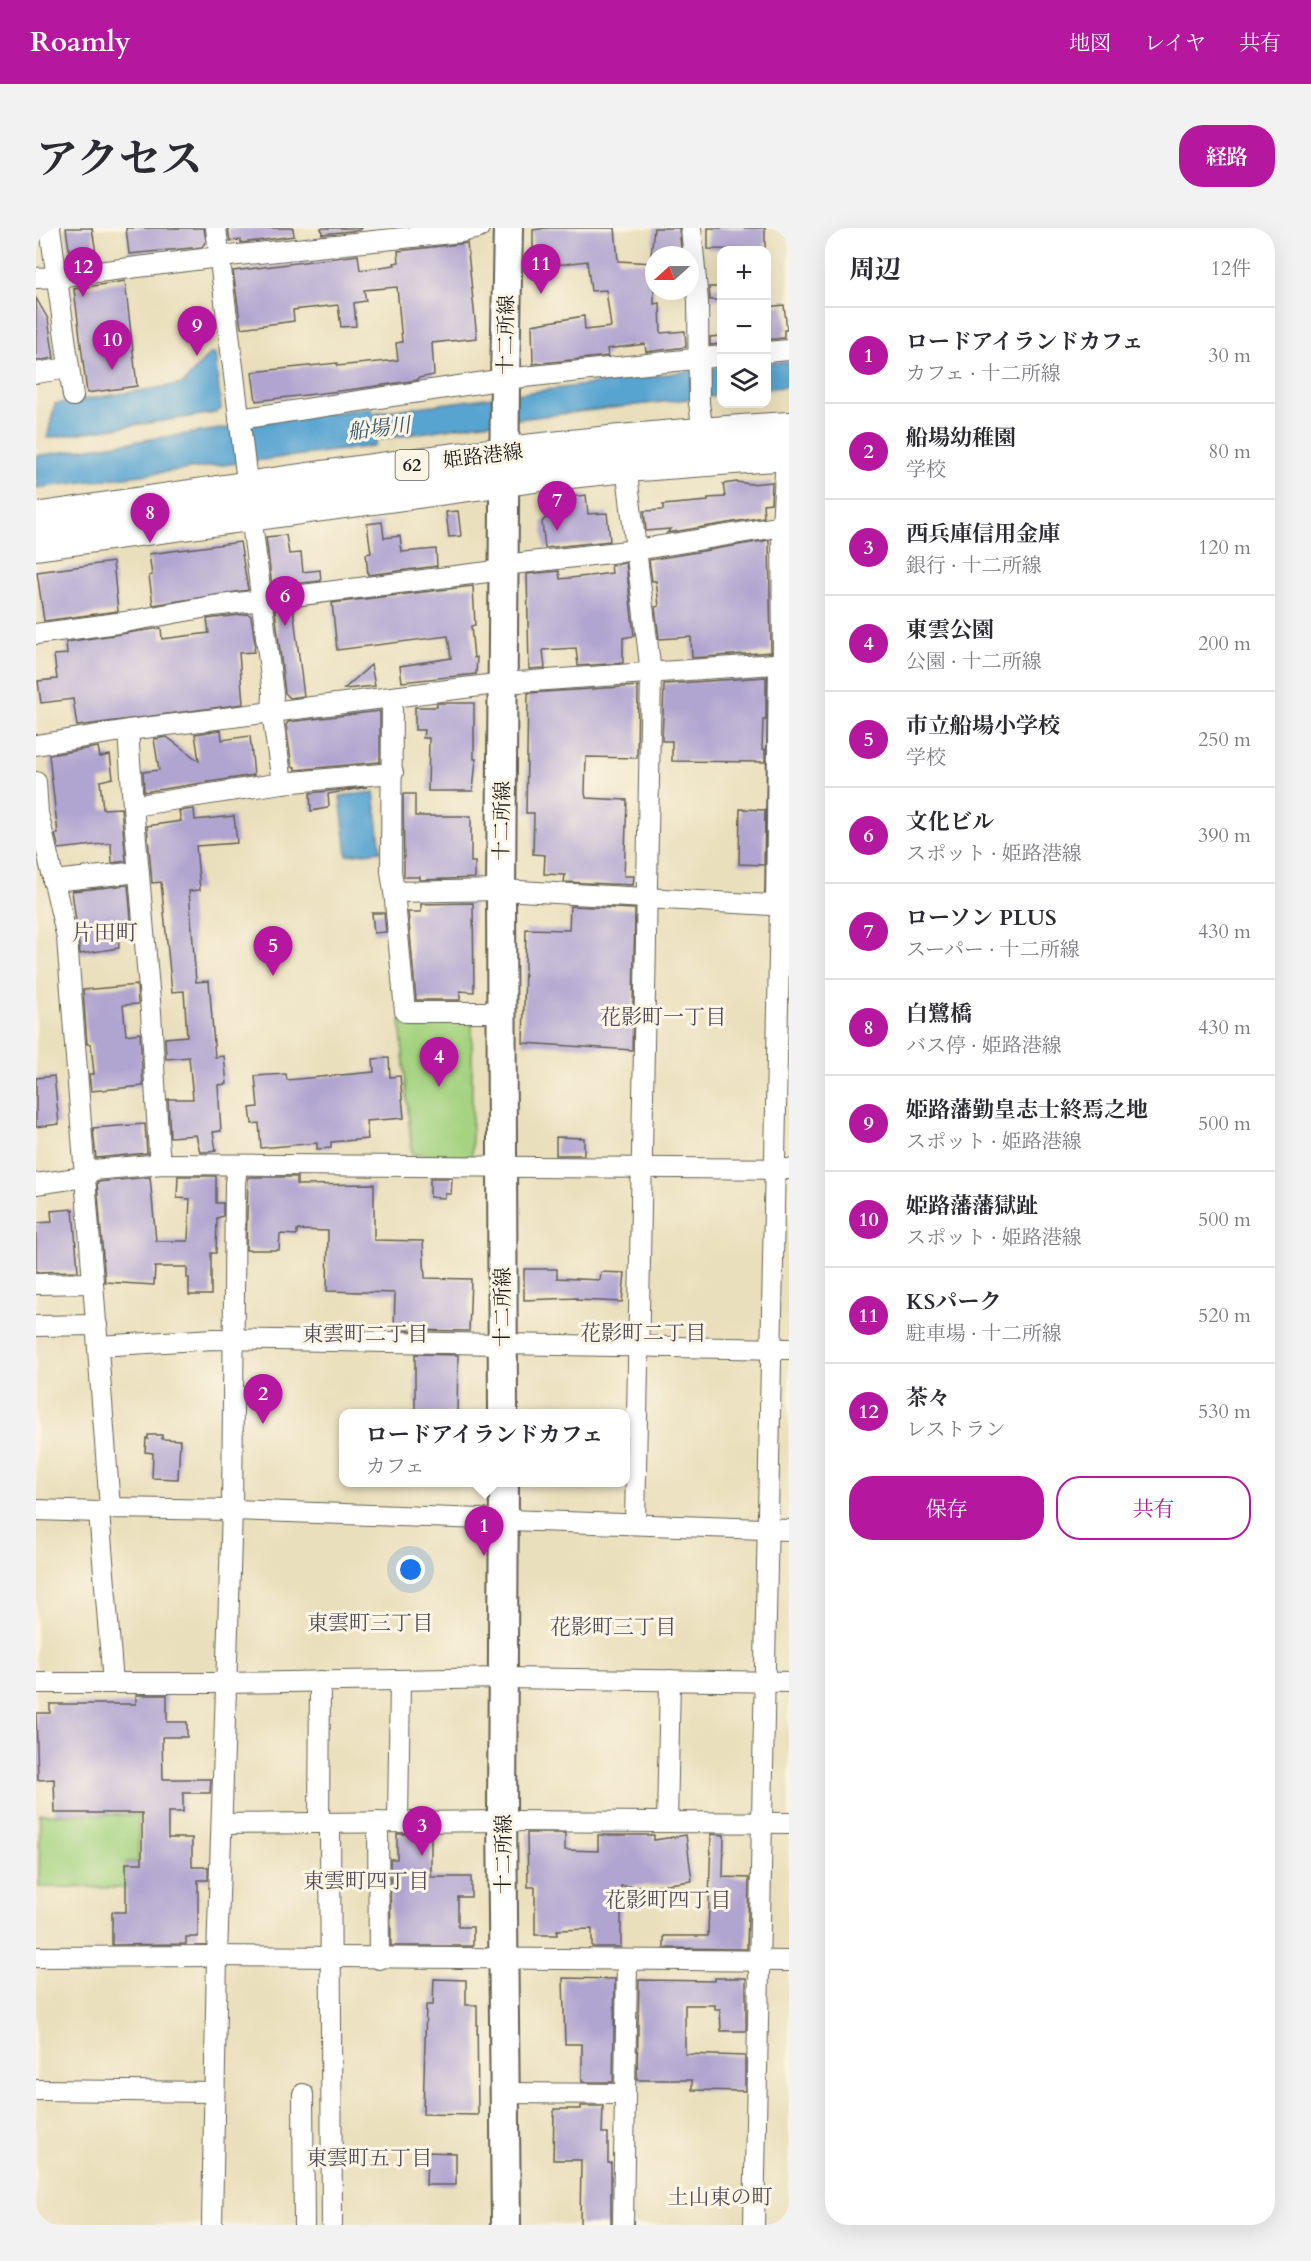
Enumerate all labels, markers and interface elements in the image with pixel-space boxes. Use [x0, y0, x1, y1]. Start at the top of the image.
text: Roamly [30, 23, 131, 61]
text: 地図 [1069, 29, 1111, 58]
text: レイヤ [1144, 29, 1206, 58]
text: 共有 [1239, 29, 1281, 58]
button: 経路 [1179, 125, 1275, 187]
text: アクセス [36, 131, 203, 188]
pin: 11 [522, 244, 560, 294]
north arrow [645, 246, 699, 300]
map controls [717, 246, 771, 408]
button: + [717, 246, 771, 300]
pin: 12 [64, 248, 102, 297]
text: 周辺 [849, 252, 901, 287]
text: 12件 [1211, 255, 1251, 282]
street label: 十二所線 [492, 295, 520, 375]
button: − [717, 300, 771, 354]
pin: 9 [178, 306, 216, 356]
pin: 10 [92, 320, 132, 370]
text: ロードアイランドカフェ [906, 327, 1144, 357]
text: 1 [863, 342, 874, 369]
text: 30 m [1208, 342, 1251, 369]
button: layers [717, 354, 771, 408]
text: カフェ · 十二所線 [906, 360, 1061, 387]
water label: 船場川 [346, 411, 414, 447]
text: 船場幼稚園 [906, 423, 1016, 453]
street label: 姫路港線 [442, 438, 524, 474]
text: 2 [863, 438, 874, 465]
text: 80 m [1208, 438, 1251, 465]
road number: 62 [396, 450, 428, 480]
text: 学校 [906, 456, 946, 483]
pin: 7 [538, 482, 576, 531]
pin: 8 [130, 494, 170, 543]
text: 西兵庫信用金庫 [906, 519, 1060, 549]
text: 3 [863, 534, 874, 561]
text: 120 m [1198, 534, 1251, 561]
text: 銀行 · 十二所線 [906, 552, 1042, 579]
pin: 6 [266, 576, 304, 626]
text: 東雲公園 [906, 615, 994, 645]
text: 4 [863, 630, 874, 657]
text: 200 m [1198, 630, 1251, 657]
text: 公園 · 十二所線 [906, 648, 1042, 675]
text: 市立船場小学校 [906, 711, 1060, 741]
text: 5 [863, 726, 874, 753]
text: 250 m [1198, 726, 1251, 753]
text: 学校 [906, 744, 946, 771]
street label: 十二所線 [488, 781, 516, 861]
text: 文化ビル [906, 807, 994, 837]
text: 6 [863, 822, 874, 849]
text: 390 m [1198, 822, 1251, 849]
text: スポット · 姫路港線 [906, 840, 1082, 867]
text: ローソン PLUS [906, 903, 1057, 933]
district label: 片田町 [72, 918, 138, 948]
text: 7 [863, 918, 874, 945]
text: 430 m [1198, 918, 1251, 945]
pin: 5 [254, 926, 292, 976]
text: スーパー · 十二所線 [906, 936, 1080, 963]
text: 白鷺橋 [906, 999, 972, 1029]
district label: 花影町一丁目 [600, 1003, 726, 1032]
text: 8 [863, 1014, 874, 1041]
text: 430 m [1198, 1014, 1251, 1041]
text: バス停 · 姫路港線 [906, 1032, 1062, 1059]
pin: 4 [420, 1038, 458, 1087]
text: 姫路藩勤皇志士終焉之地 [906, 1095, 1148, 1125]
text: 9 [863, 1110, 874, 1137]
text: 500 m [1198, 1110, 1251, 1137]
text: スポット · 姫路港線 [906, 1128, 1082, 1155]
text: 姫路藩藩獄趾 [906, 1191, 1038, 1221]
text: 10 [858, 1206, 879, 1233]
text: 500 m [1198, 1206, 1251, 1233]
text: スポット · 姫路港線 [906, 1224, 1082, 1251]
street label: 十二所線 [489, 1267, 516, 1347]
text: KSパーク [906, 1287, 1002, 1317]
text: 11 [858, 1302, 879, 1329]
text: 520 m [1198, 1302, 1251, 1329]
district label: 花影町二丁目 [580, 1319, 706, 1348]
district label: 東雲町二丁目 [302, 1320, 428, 1349]
text: 駐車場 · 十二所線 [906, 1320, 1062, 1347]
pin: 2 [244, 1374, 282, 1424]
text: 茶々 [906, 1383, 950, 1413]
text: 12 [858, 1398, 879, 1425]
text: 530 m [1198, 1398, 1251, 1425]
popup [339, 1409, 630, 1487]
text: レストラン [906, 1416, 1005, 1443]
text: ロードアイランドカフェ [366, 1420, 603, 1450]
text: カフェ [366, 1453, 425, 1480]
button: 保存 [849, 1476, 1044, 1540]
button: 共有 [1056, 1476, 1251, 1540]
pin: 1 [464, 1506, 504, 1556]
your location [396, 1555, 425, 1584]
district label: 東雲町三丁目 [307, 1609, 433, 1638]
district label: 花影町三丁目 [550, 1613, 676, 1642]
pin: 3 [402, 1806, 442, 1856]
street label: 十二所線 [490, 1814, 517, 1894]
district label: 東雲町四丁目 [303, 1867, 429, 1896]
district label: 花影町四丁目 [605, 1886, 731, 1915]
district label: 東雲町五丁目 [306, 2144, 432, 2173]
district label: 土山東の町 [668, 2183, 773, 2212]

